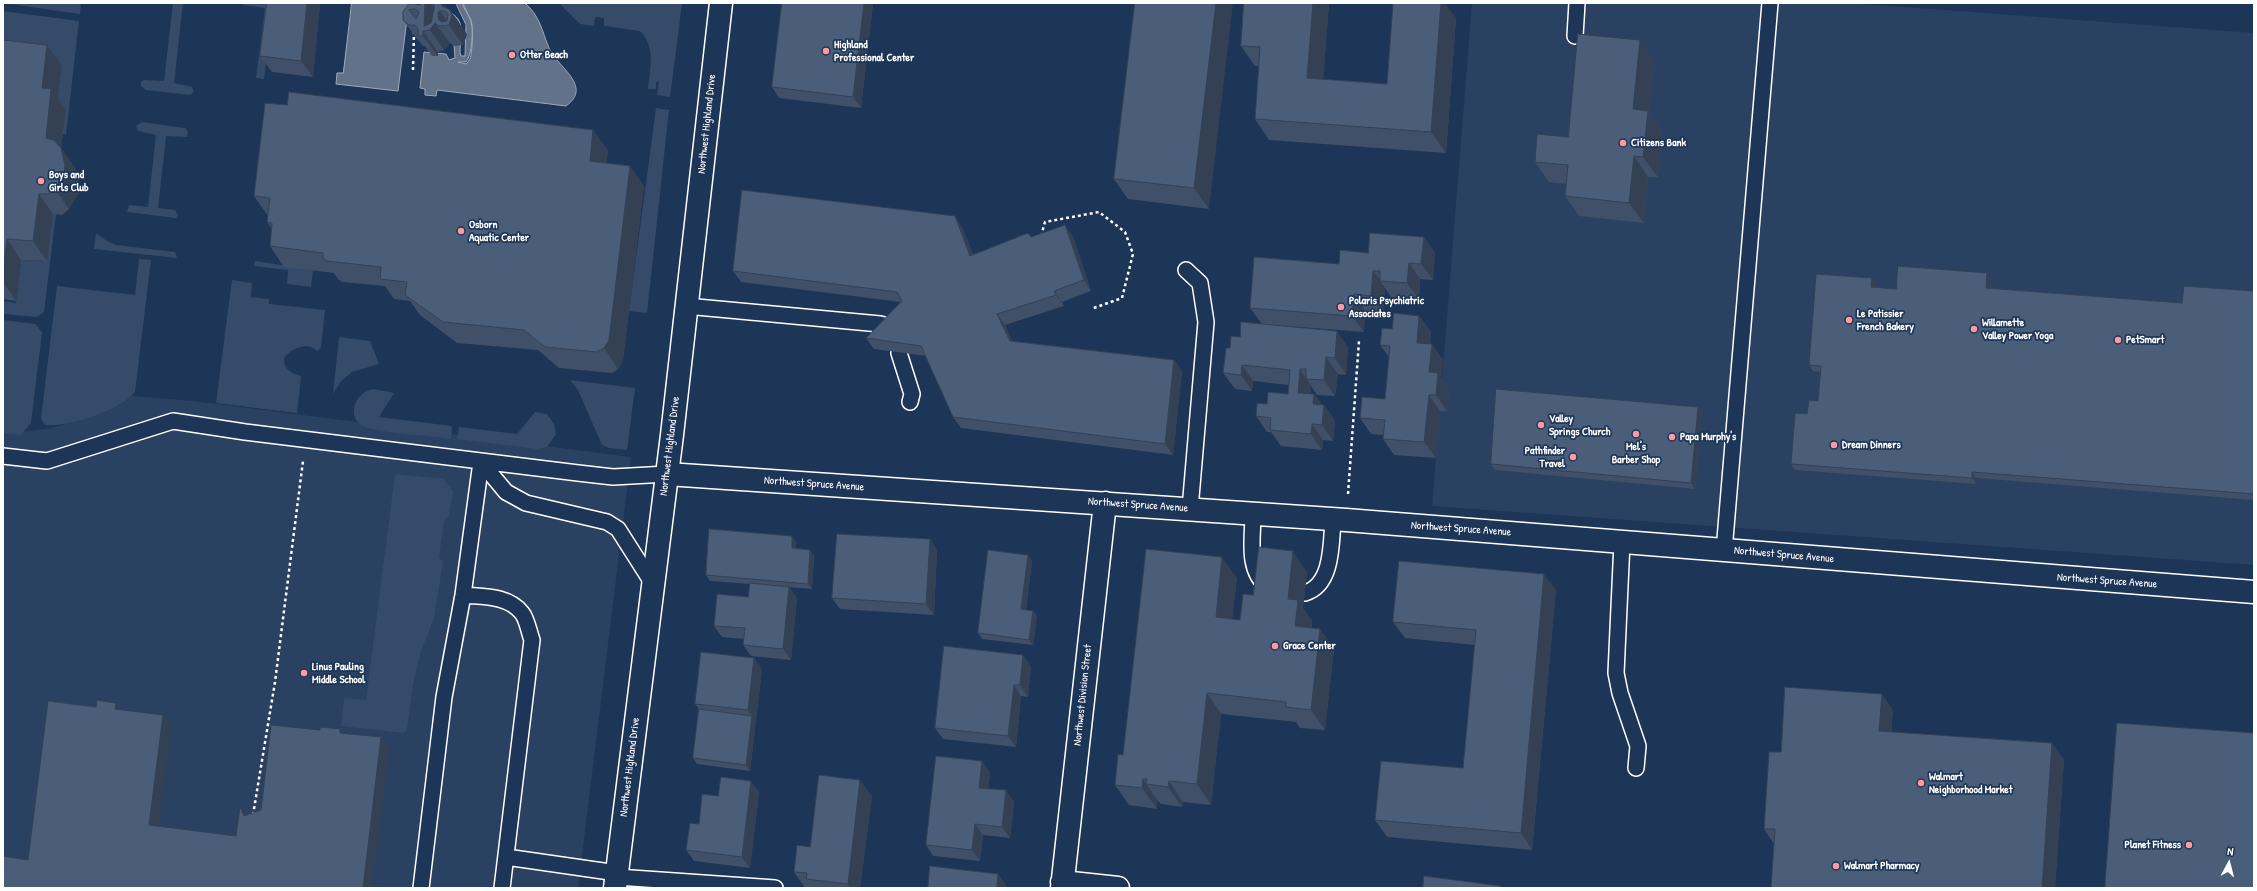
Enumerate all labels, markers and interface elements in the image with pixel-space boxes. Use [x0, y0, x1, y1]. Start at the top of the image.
place label: Highland Professional Center [834, 38, 914, 64]
marker: Highland Professional Center [821, 46, 831, 56]
place label: Otter Beach [520, 48, 568, 62]
marker: Otter Beach [507, 50, 517, 60]
street label: Northwest Highland Drive [695, 74, 719, 174]
place label: Citizens Bank [1631, 136, 1686, 150]
marker: Citizens Bank [1618, 138, 1628, 148]
place label: Boys and Girls Club [49, 168, 89, 194]
marker: Boys and Girls Club [36, 176, 46, 186]
place label: Osborn Aquatic Center [469, 218, 529, 244]
marker: Osborn Aquatic Center [456, 226, 466, 236]
place label: Polaris Psychiatric Associates [1349, 294, 1424, 320]
marker: Polaris Psychiatric Associates [1336, 302, 1346, 312]
place label: Le Patissier French Bakery [1857, 307, 1914, 333]
marker: Le Patissier French Bakery [1844, 315, 1854, 325]
place label: Willamette Valley Power Yoga [1982, 316, 2053, 342]
marker: Willamette Valley Power Yoga [1969, 324, 1979, 334]
place label: PetSmart [2126, 333, 2164, 347]
marker: PetSmart [2113, 335, 2123, 345]
street label: Northwest Highland Drive [657, 396, 683, 496]
place label: Valley Springs Church [1549, 412, 1610, 438]
marker: Valley Springs Church [1536, 420, 1546, 430]
marker: Mel's Barber Shop [1631, 429, 1641, 439]
place label: Papa Murphy's [1680, 430, 1736, 444]
marker: Papa Murphy's [1667, 432, 1677, 442]
place label: Dream Dinners [1842, 438, 1901, 452]
place label: Mel's Barber Shop [1612, 440, 1660, 466]
marker: Dream Dinners [1829, 440, 1839, 450]
place label: Pathfinder Travel [1525, 444, 1565, 470]
marker: Pathfinder Travel [1568, 452, 1578, 462]
street label: Northwest Spruce Avenue [763, 474, 865, 494]
street label: Northwest Spruce Avenue [1087, 495, 1189, 515]
street label: Northwest Spruce Avenue [1410, 519, 1512, 539]
street label: Northwest Spruce Avenue [1733, 544, 1835, 566]
street label: Northwest Spruce Avenue [2056, 571, 2158, 591]
place label: Grace Center [1283, 639, 1336, 653]
marker: Grace Center [1270, 641, 1280, 651]
street label: Northwest Division Street [1071, 644, 1095, 746]
place label: Linus Pauling Middle School [312, 660, 365, 686]
marker: Linus Pauling Middle School [299, 668, 309, 678]
street label: Northwest Highland Drive [617, 717, 643, 817]
place label: Walmart Neighborhood Market [1929, 770, 2013, 796]
marker: Walmart Neighborhood Market [1916, 778, 1926, 788]
place label: Planet Fitness [2125, 838, 2181, 852]
marker: Planet Fitness [2184, 840, 2194, 850]
north arrow [2209, 843, 2249, 883]
text: N [2227, 844, 2234, 858]
place label: Walmart Pharmacy [1844, 859, 1920, 873]
marker: Walmart Pharmacy [1831, 861, 1841, 871]

